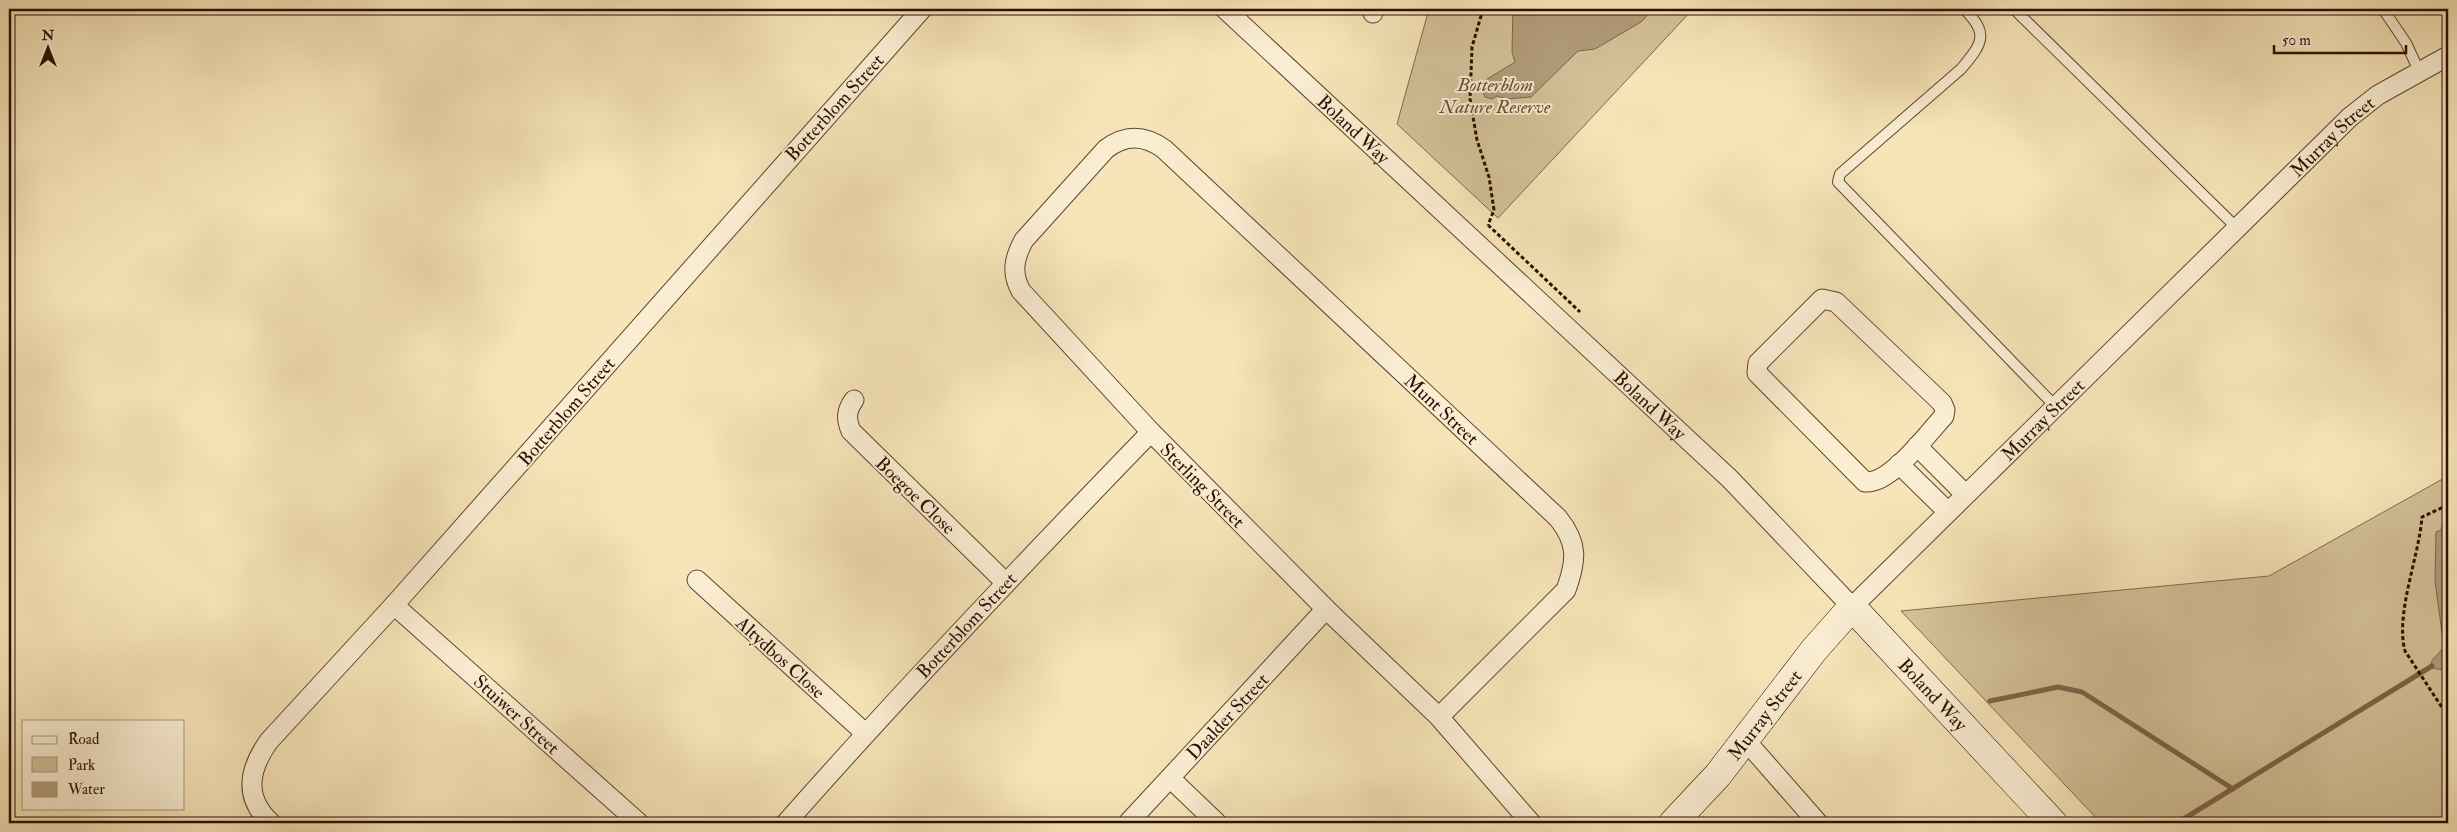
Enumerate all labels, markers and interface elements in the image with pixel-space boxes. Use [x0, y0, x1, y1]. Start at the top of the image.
north arrow [22, 22, 72, 72]
scale bar [2274, 22, 2407, 54]
text: N [41, 27, 55, 44]
text: 50 m [2282, 31, 2311, 50]
street label: Botterblom Street [780, 49, 889, 166]
park label: Botterblom Nature Reserve [1439, 73, 1551, 119]
street label: Boland Way [1312, 90, 1395, 170]
street label: Murray Street [2285, 91, 2380, 183]
street label: Botterblom Street [513, 352, 621, 471]
street label: Boland Way [1608, 366, 1692, 446]
street label: Munt Street [1399, 369, 1484, 450]
street label: Murray Street [1996, 374, 2090, 467]
street label: Sterling Street [1155, 438, 1250, 533]
street label: Boegoe Close [870, 452, 960, 540]
street label: Botterblom Street [911, 568, 1022, 684]
street label: Altydbos Close [730, 611, 830, 704]
street label: Boland Way [1893, 653, 1973, 737]
street label: Murray Street [1723, 665, 1808, 765]
street label: Daalder Street [1181, 668, 1274, 765]
street label: Stuiwer Street [468, 670, 564, 760]
legend [22, 720, 185, 810]
text: Road [68, 730, 100, 749]
text: Park [68, 756, 95, 775]
text: Water [67, 780, 105, 799]

